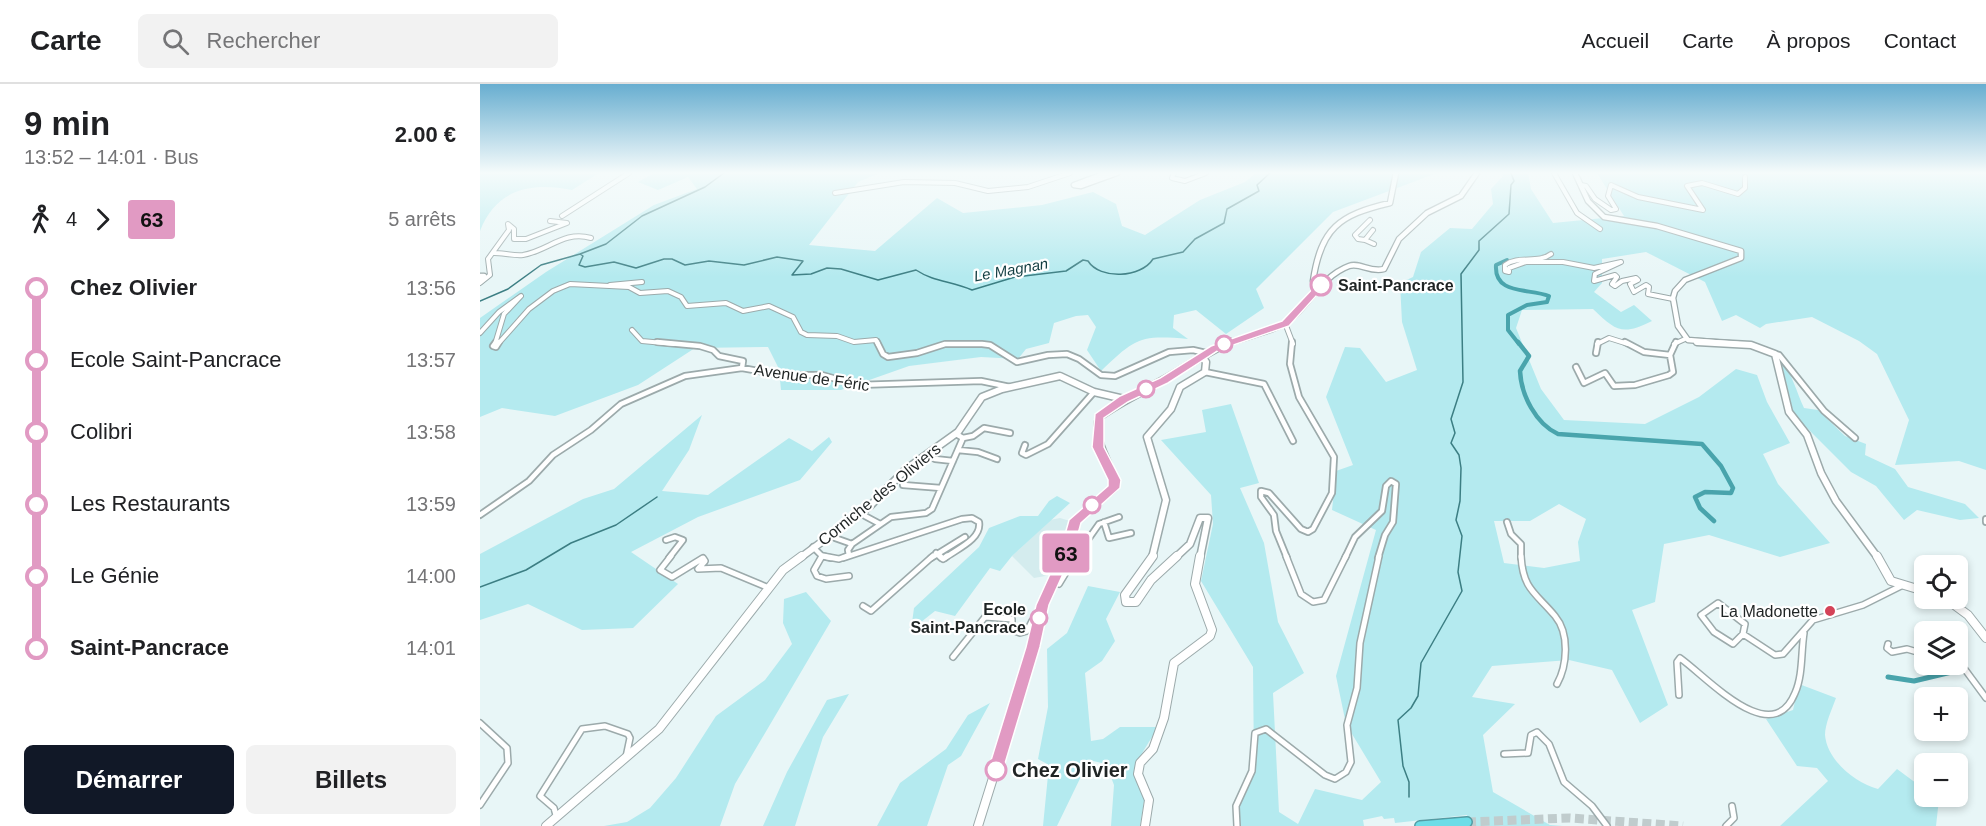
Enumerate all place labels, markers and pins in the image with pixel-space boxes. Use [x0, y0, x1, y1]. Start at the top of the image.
marker: Saint-Pancrace [1310, 274, 1332, 296]
place label: Saint-Pancrace [1338, 277, 1454, 294]
unlabelled marker [1215, 335, 1233, 353]
unlabelled marker [1137, 380, 1155, 398]
unlabelled marker [1083, 496, 1101, 514]
place label: Ecole Saint-Pancrace [910, 601, 1026, 636]
place label: La Madonette [1720, 603, 1818, 620]
marker: La Madonette [1823, 604, 1837, 618]
marker: Ecole Saint-Pancrace [1030, 609, 1048, 627]
marker: Chez Olivier [985, 759, 1007, 781]
place label: Chez Olivier [1012, 759, 1128, 781]

